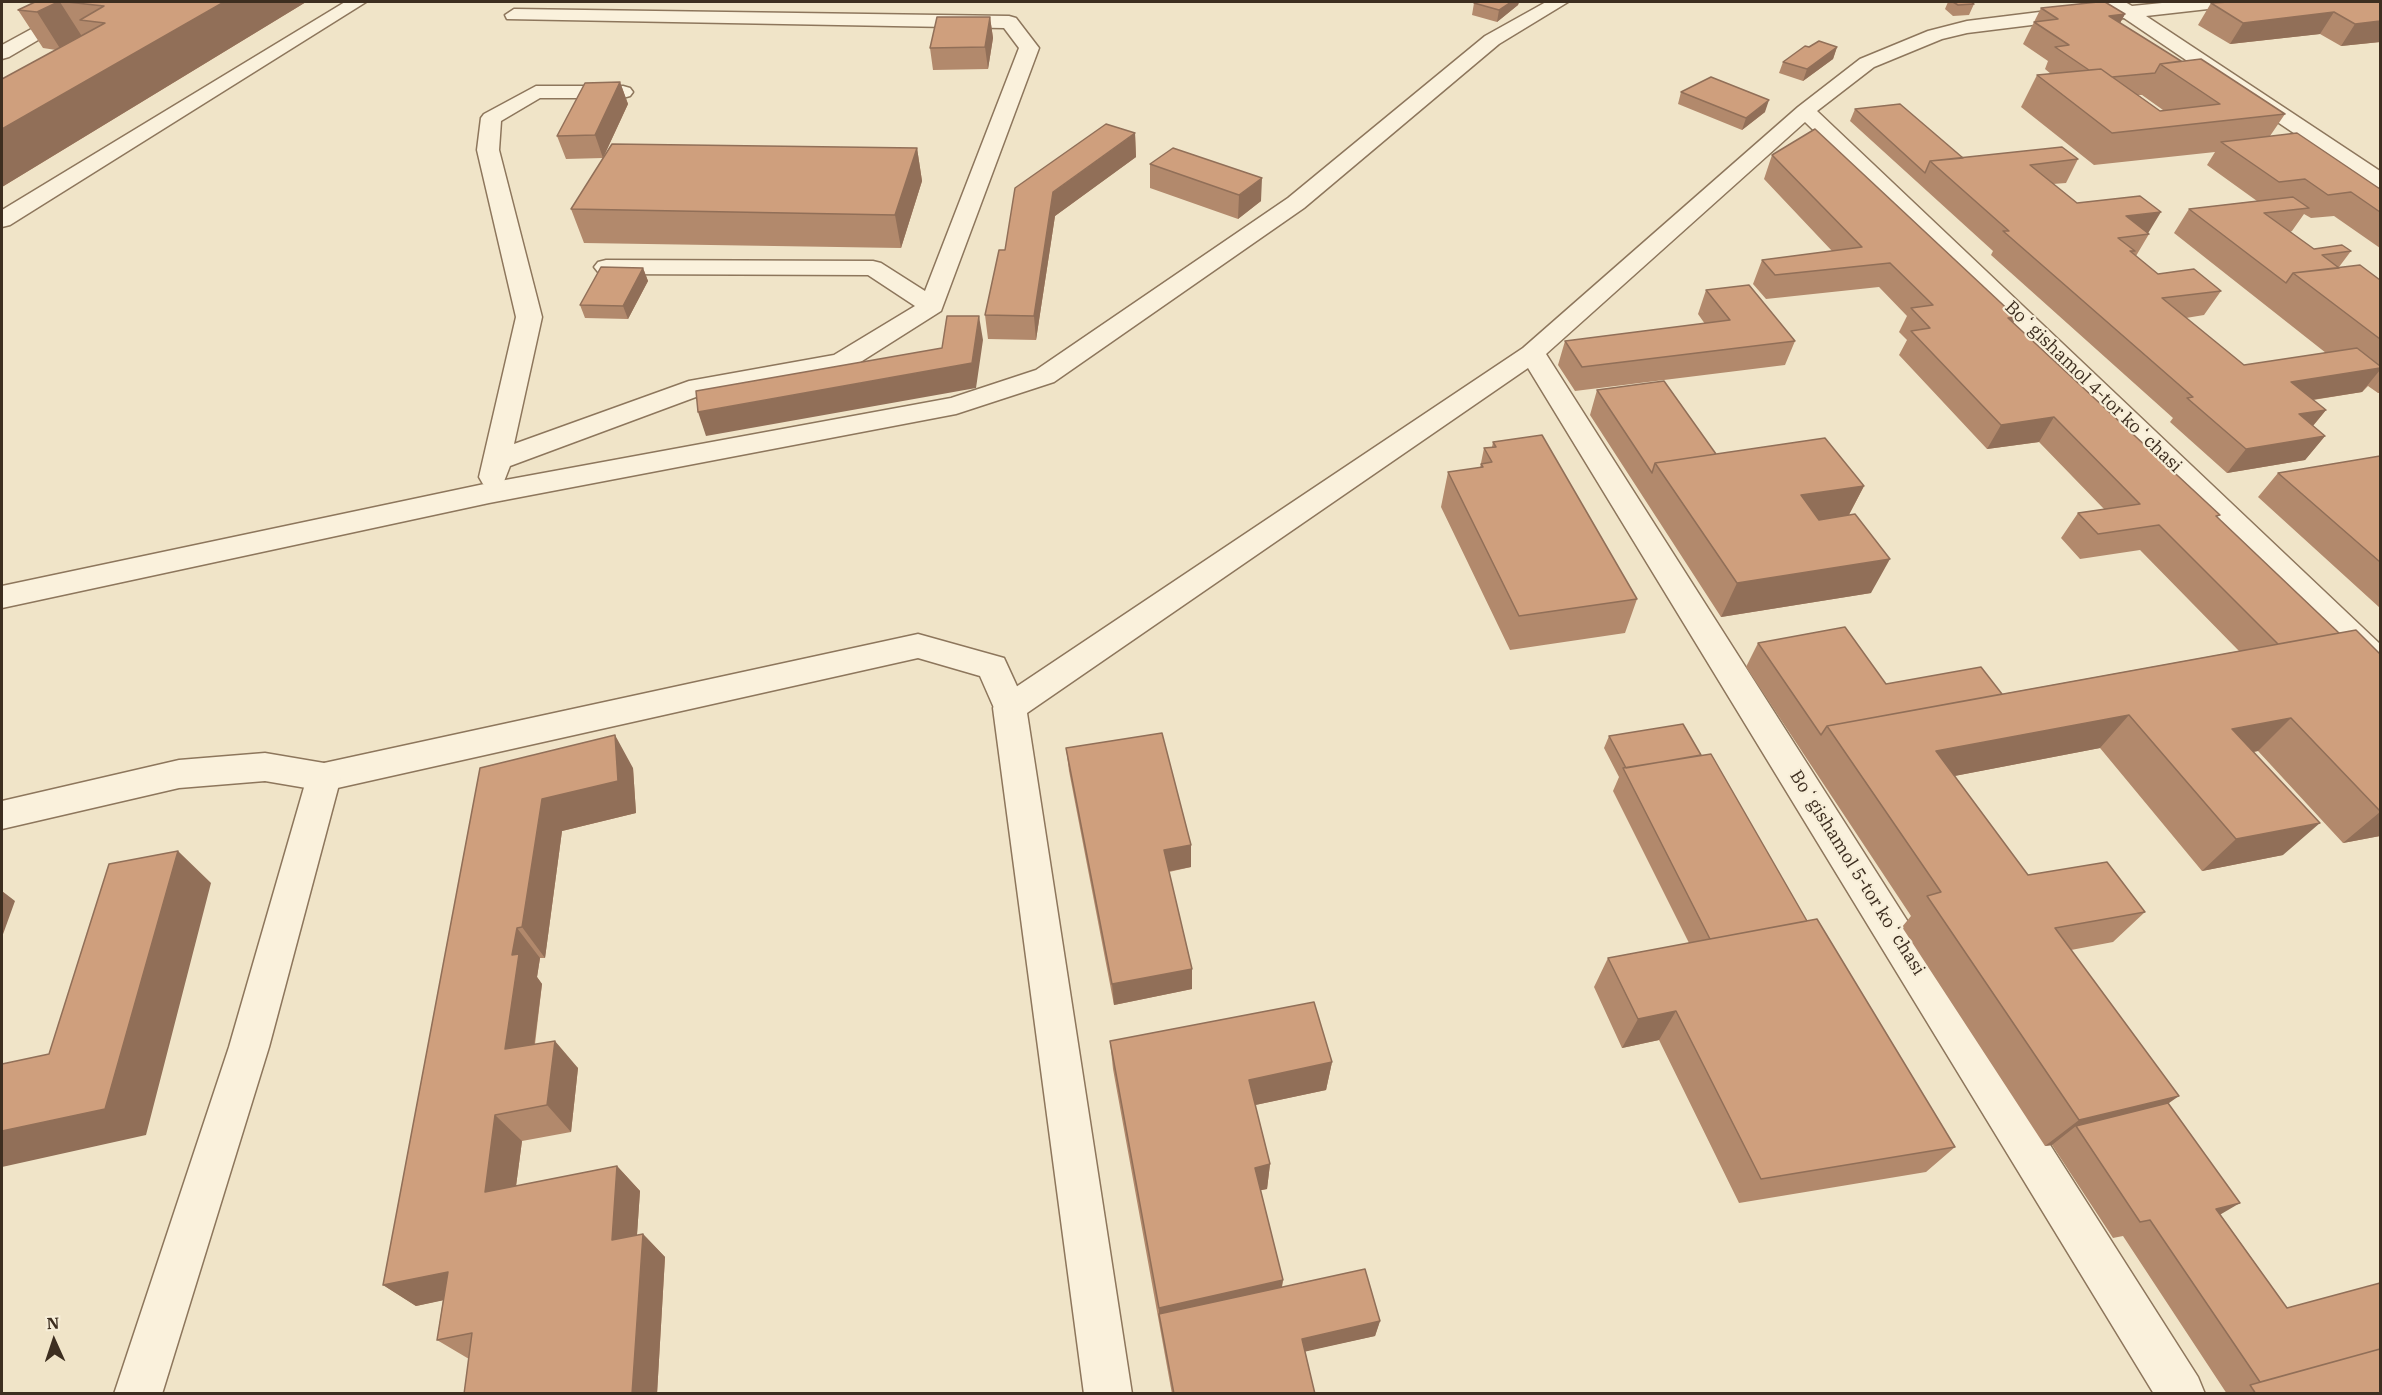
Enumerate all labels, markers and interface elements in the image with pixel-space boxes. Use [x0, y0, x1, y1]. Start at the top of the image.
street label: Boʻgishamol 4-tor koʻchasi [2000, 297, 2186, 477]
street label: Boʻgishamol 5-tor koʻchasi [1785, 766, 1929, 980]
north arrow [24, 1311, 84, 1371]
text: N [46, 1313, 60, 1333]

